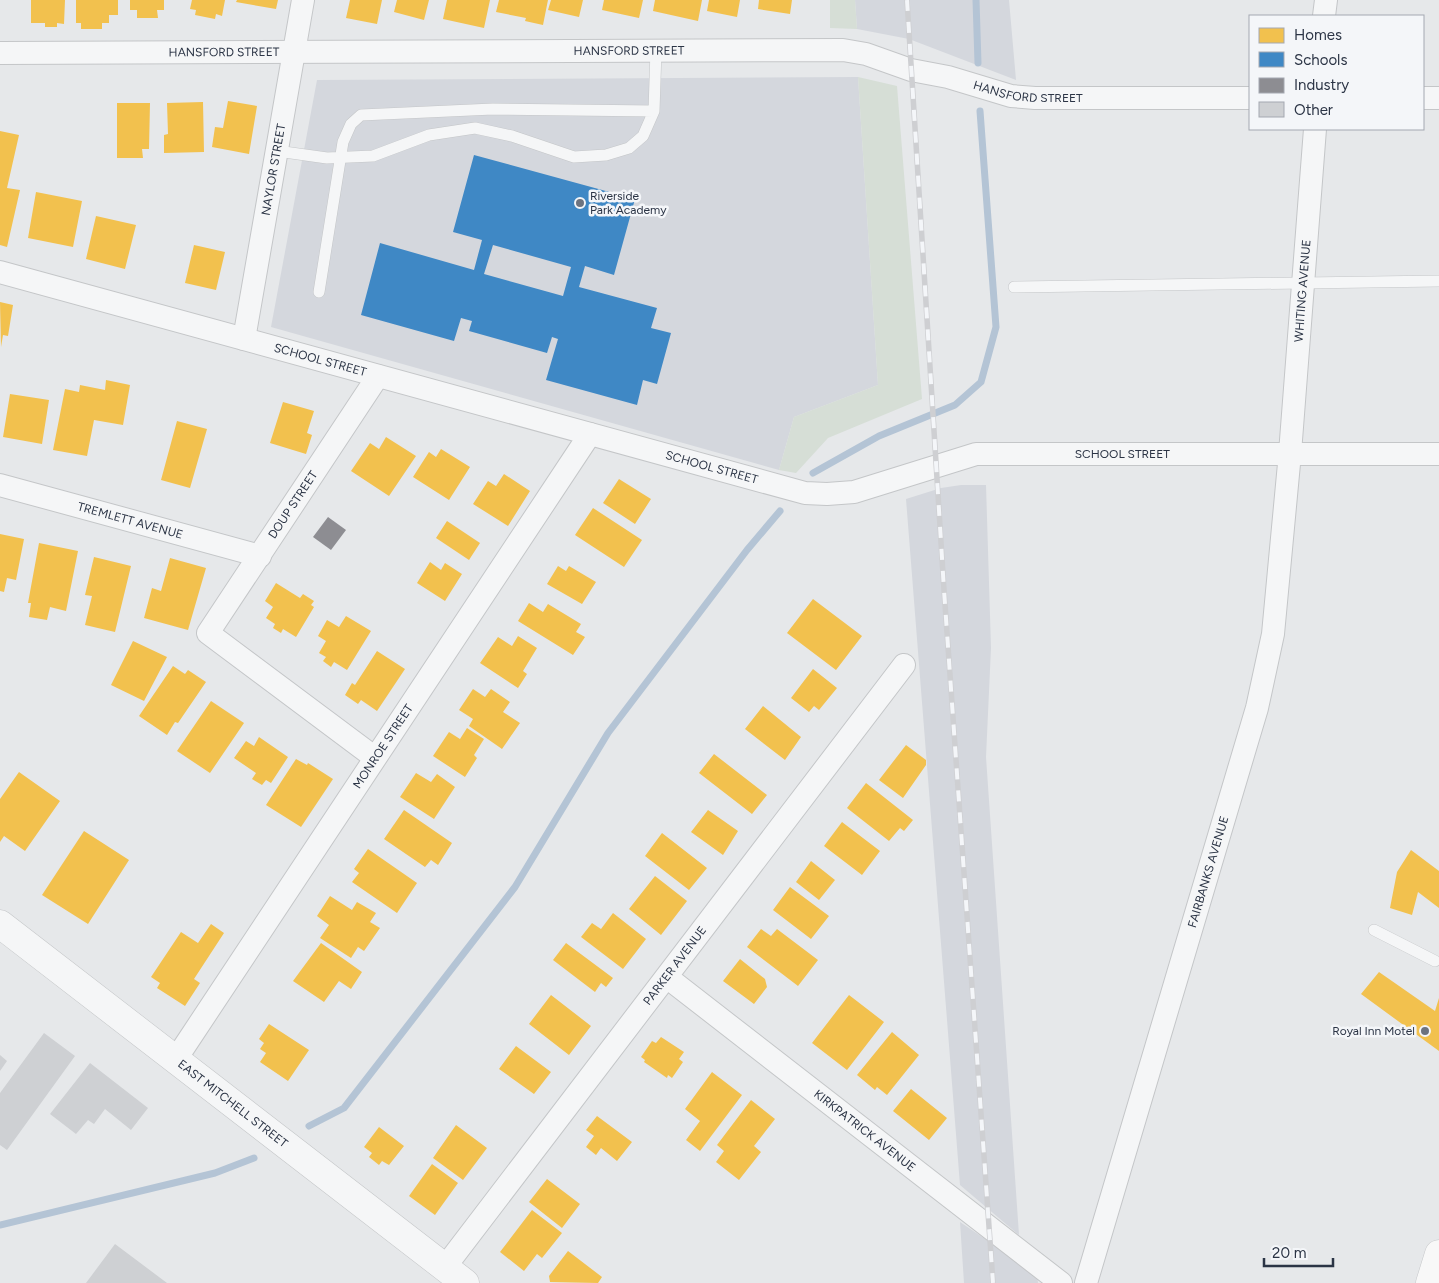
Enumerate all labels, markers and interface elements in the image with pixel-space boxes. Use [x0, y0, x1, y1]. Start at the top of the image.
legend [1249, 15, 1424, 130]
text: Homes [1294, 26, 1342, 44]
street label: HANSFORD STREET [574, 44, 685, 58]
street label: HANSFORD STREET [169, 45, 280, 59]
text: Schools [1294, 51, 1347, 69]
text: Industry [1294, 76, 1349, 94]
street label: HANSFORD STREET [972, 78, 1083, 105]
text: Other [1294, 101, 1333, 119]
street label: NAYLOR STREET [259, 122, 288, 216]
place label: Riverside Park Academy [590, 189, 667, 217]
marker: Riverside Park Academy [574, 197, 586, 209]
street label: WHITING AVENUE [1292, 239, 1313, 343]
street label: SCHOOL STREET [272, 341, 368, 379]
street label: SCHOOL STREET [1075, 447, 1170, 461]
street label: SCHOOL STREET [664, 448, 760, 487]
street label: DOUP STREET [265, 468, 321, 541]
street label: TREMLETT AVENUE [76, 499, 185, 542]
street label: MONROE STREET [350, 701, 416, 791]
street label: FAIRBANKS AVENUE [1185, 814, 1232, 929]
street label: PARKER AVENUE [640, 923, 709, 1008]
place label: Royal Inn Motel [1332, 1024, 1415, 1038]
marker: Royal Inn Motel [1419, 1025, 1431, 1037]
street label: EAST MITCHELL STREET [175, 1057, 291, 1151]
street label: KIRKPATRICK AVENUE [811, 1087, 918, 1174]
scale bar [1264, 1236, 1333, 1268]
text: 20 m [1272, 1244, 1306, 1262]

